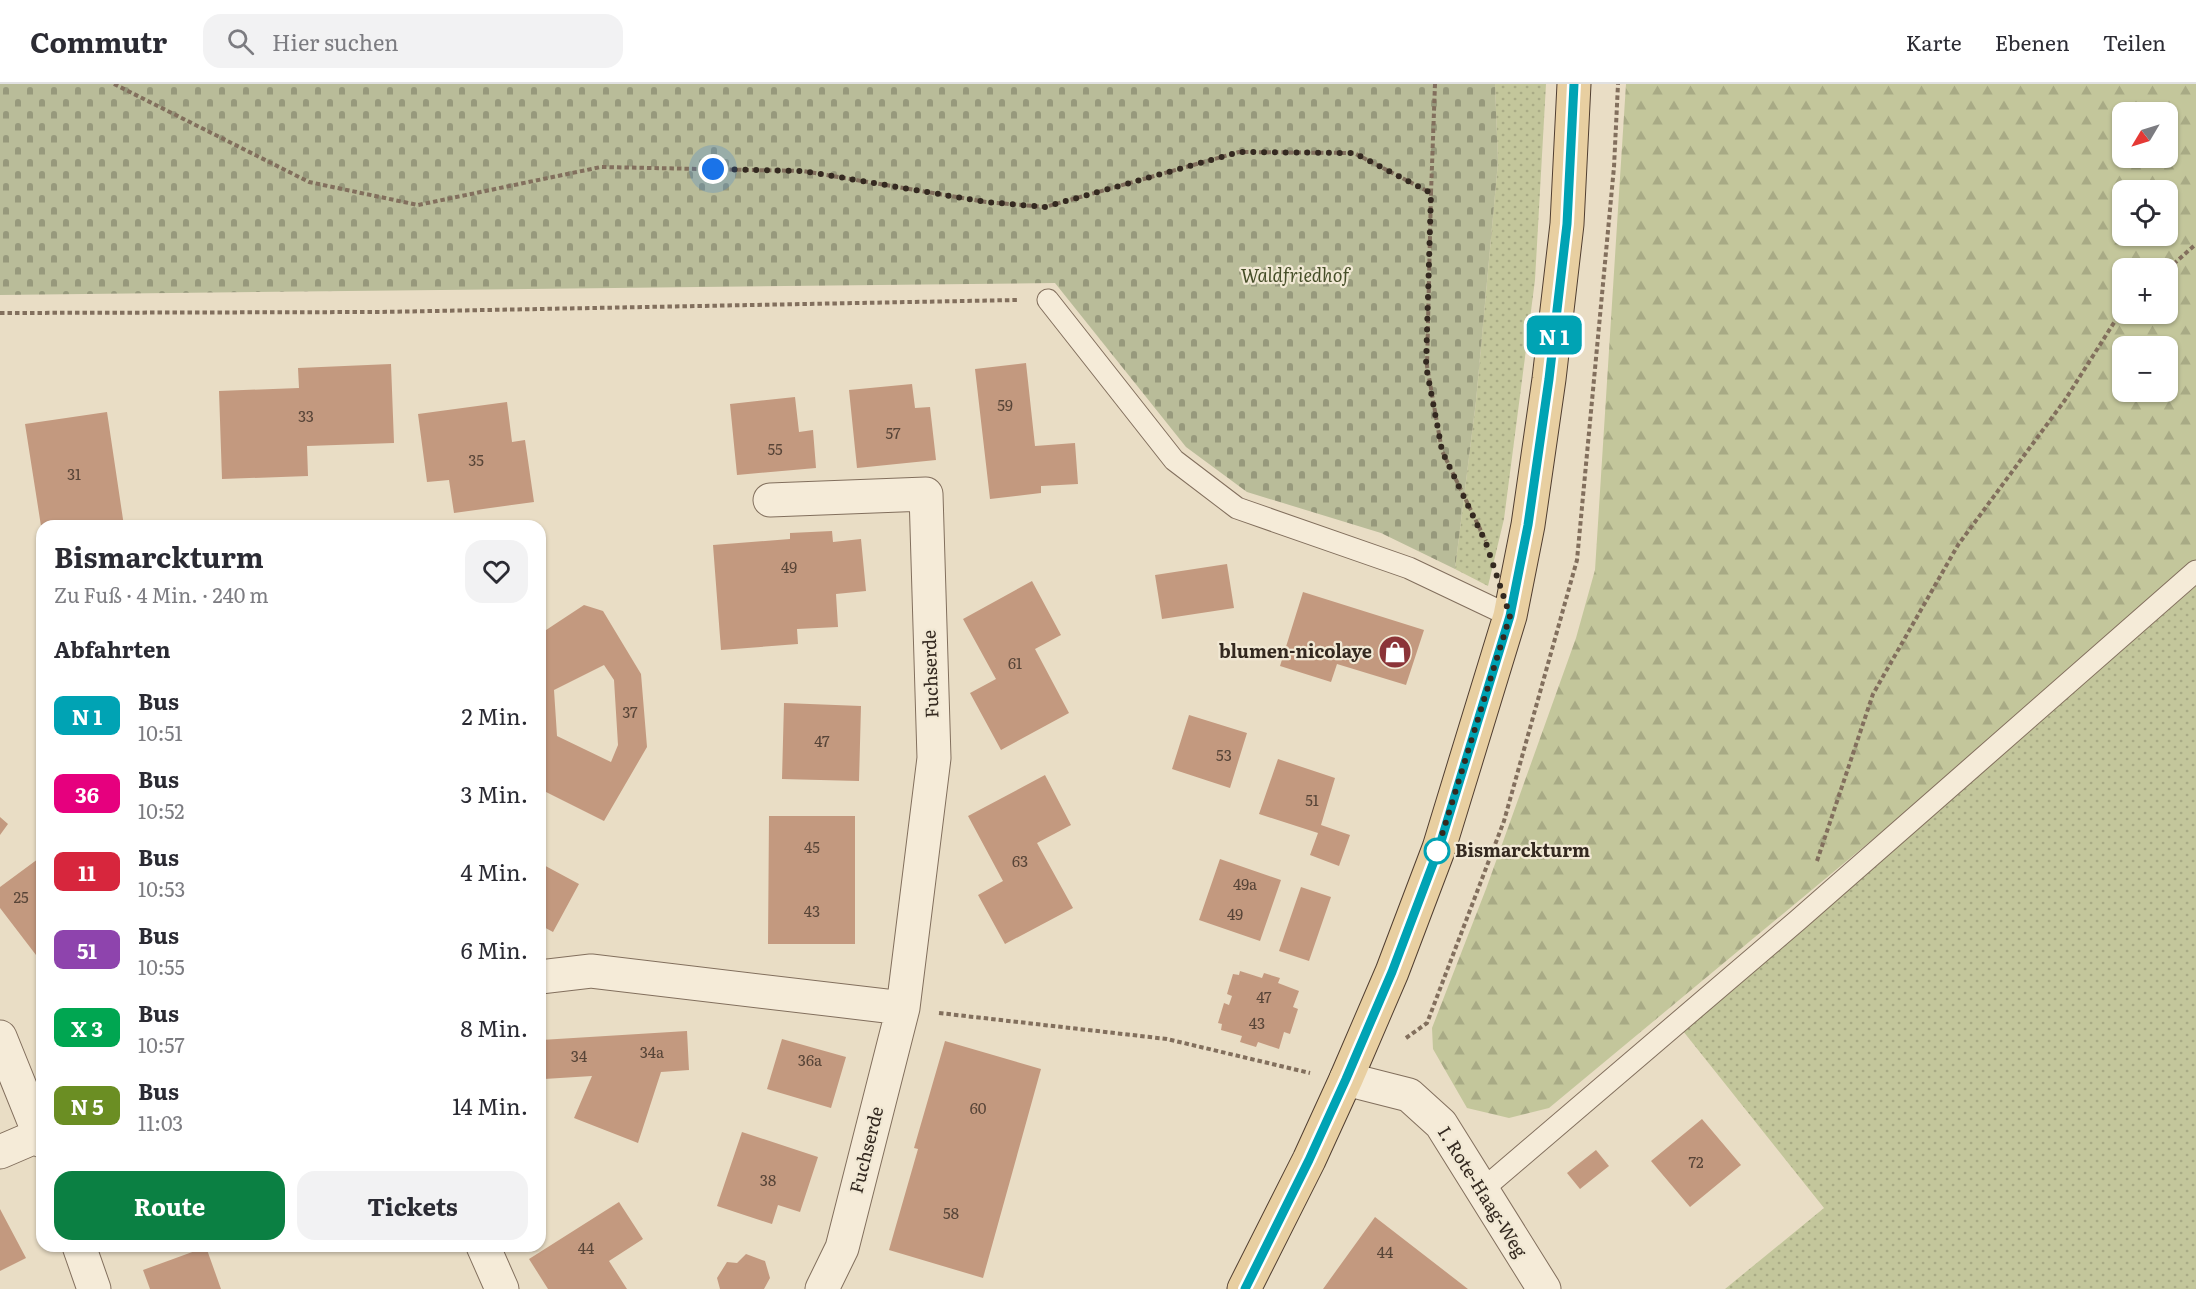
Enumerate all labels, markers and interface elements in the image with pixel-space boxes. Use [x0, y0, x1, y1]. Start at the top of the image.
search box [203, 14, 623, 68]
text: Commutr [30, 20, 167, 62]
icon: search [224, 25, 257, 58]
text: Hier suchen [272, 25, 399, 58]
text: Karte [1906, 26, 1962, 57]
text: Ebenen [1995, 26, 2070, 57]
text: Teilen [2103, 26, 2166, 57]
north arrow [2112, 102, 2178, 168]
map controls [2112, 102, 2178, 402]
your location [698, 154, 728, 184]
button: locate [2112, 180, 2178, 246]
button: + [2112, 258, 2178, 324]
park label: Waldfriedhof [1241, 261, 1351, 288]
line badge: N 1 [1520, 316, 1588, 354]
text: N 1 [1539, 320, 1569, 351]
button: − [2112, 336, 2178, 402]
house number: 59 [997, 393, 1013, 416]
house number: 33 [298, 404, 314, 427]
house number: 57 [885, 421, 901, 444]
house number: 55 [767, 437, 783, 460]
house number: 35 [468, 448, 484, 471]
house number: 31 [67, 462, 81, 485]
text: Bismarckturm [54, 535, 264, 577]
button: heart [465, 540, 528, 603]
house number: 49 [781, 555, 797, 578]
text: Zu Fuß · 4 Min. · 240 m [54, 579, 269, 609]
street label: Fuchserde [914, 629, 945, 719]
text: Abfahrten [54, 632, 171, 665]
shop icon: blumen-nicolaye [1377, 634, 1413, 670]
place label: blumen-nicolaye [1219, 637, 1372, 664]
house number: 61 [1008, 651, 1022, 674]
text: Bus [138, 684, 179, 717]
text: 2 Min. [461, 699, 528, 732]
text: N 1 [72, 700, 102, 731]
house number: 37 [622, 700, 638, 723]
text: 10:51 [138, 717, 183, 747]
house number: 47 [814, 729, 830, 752]
house number: 53 [1216, 743, 1232, 766]
text: Bus [138, 762, 179, 795]
text: 3 Min. [461, 777, 528, 810]
text: 36 [75, 778, 99, 809]
house number: 51 [1305, 788, 1319, 811]
text: 10:52 [138, 795, 184, 825]
house number: 45 [804, 835, 820, 858]
place label: Bismarckturm [1455, 836, 1590, 863]
marker: Bismarckturm [1424, 838, 1450, 864]
text: Bus [138, 840, 179, 873]
house number: 63 [1012, 849, 1028, 872]
text: 4 Min. [460, 855, 528, 888]
text: 11 [78, 856, 96, 887]
house number: 49a [1233, 872, 1258, 895]
text: 10:53 [138, 873, 185, 903]
house number: 25 [13, 885, 29, 908]
house number: 43 [804, 899, 820, 922]
house number: 49 [1227, 902, 1243, 925]
text: Bus [138, 918, 179, 951]
text: 6 Min. [461, 933, 528, 966]
text: 51 [77, 934, 97, 965]
text: 10:55 [138, 951, 185, 981]
house number: 47 [1256, 985, 1272, 1008]
text: Bus [138, 996, 179, 1029]
text: 8 Min. [460, 1011, 528, 1044]
house number: 43 [1249, 1011, 1265, 1034]
text: X 3 [71, 1012, 103, 1043]
text: 10:57 [138, 1029, 185, 1059]
house number: 34a [640, 1040, 665, 1063]
house number: 34 [571, 1044, 587, 1067]
house number: 36a [798, 1048, 823, 1071]
text: Bus [138, 1074, 179, 1107]
text: 14 Min. [452, 1089, 528, 1122]
text: N 5 [70, 1090, 104, 1121]
house number: 60 [970, 1096, 987, 1119]
street label: Fuchserde [842, 1103, 889, 1196]
text: 11:03 [138, 1107, 183, 1137]
street label: I. Rote-Haag-Weg [1432, 1120, 1535, 1263]
house number: 72 [1688, 1150, 1704, 1173]
house number: 38 [760, 1168, 776, 1191]
button: Route [54, 1171, 285, 1240]
button: Tickets [297, 1171, 528, 1240]
house number: 58 [943, 1201, 959, 1224]
house number: 44 [578, 1236, 594, 1259]
house number: 44 [1377, 1240, 1393, 1263]

